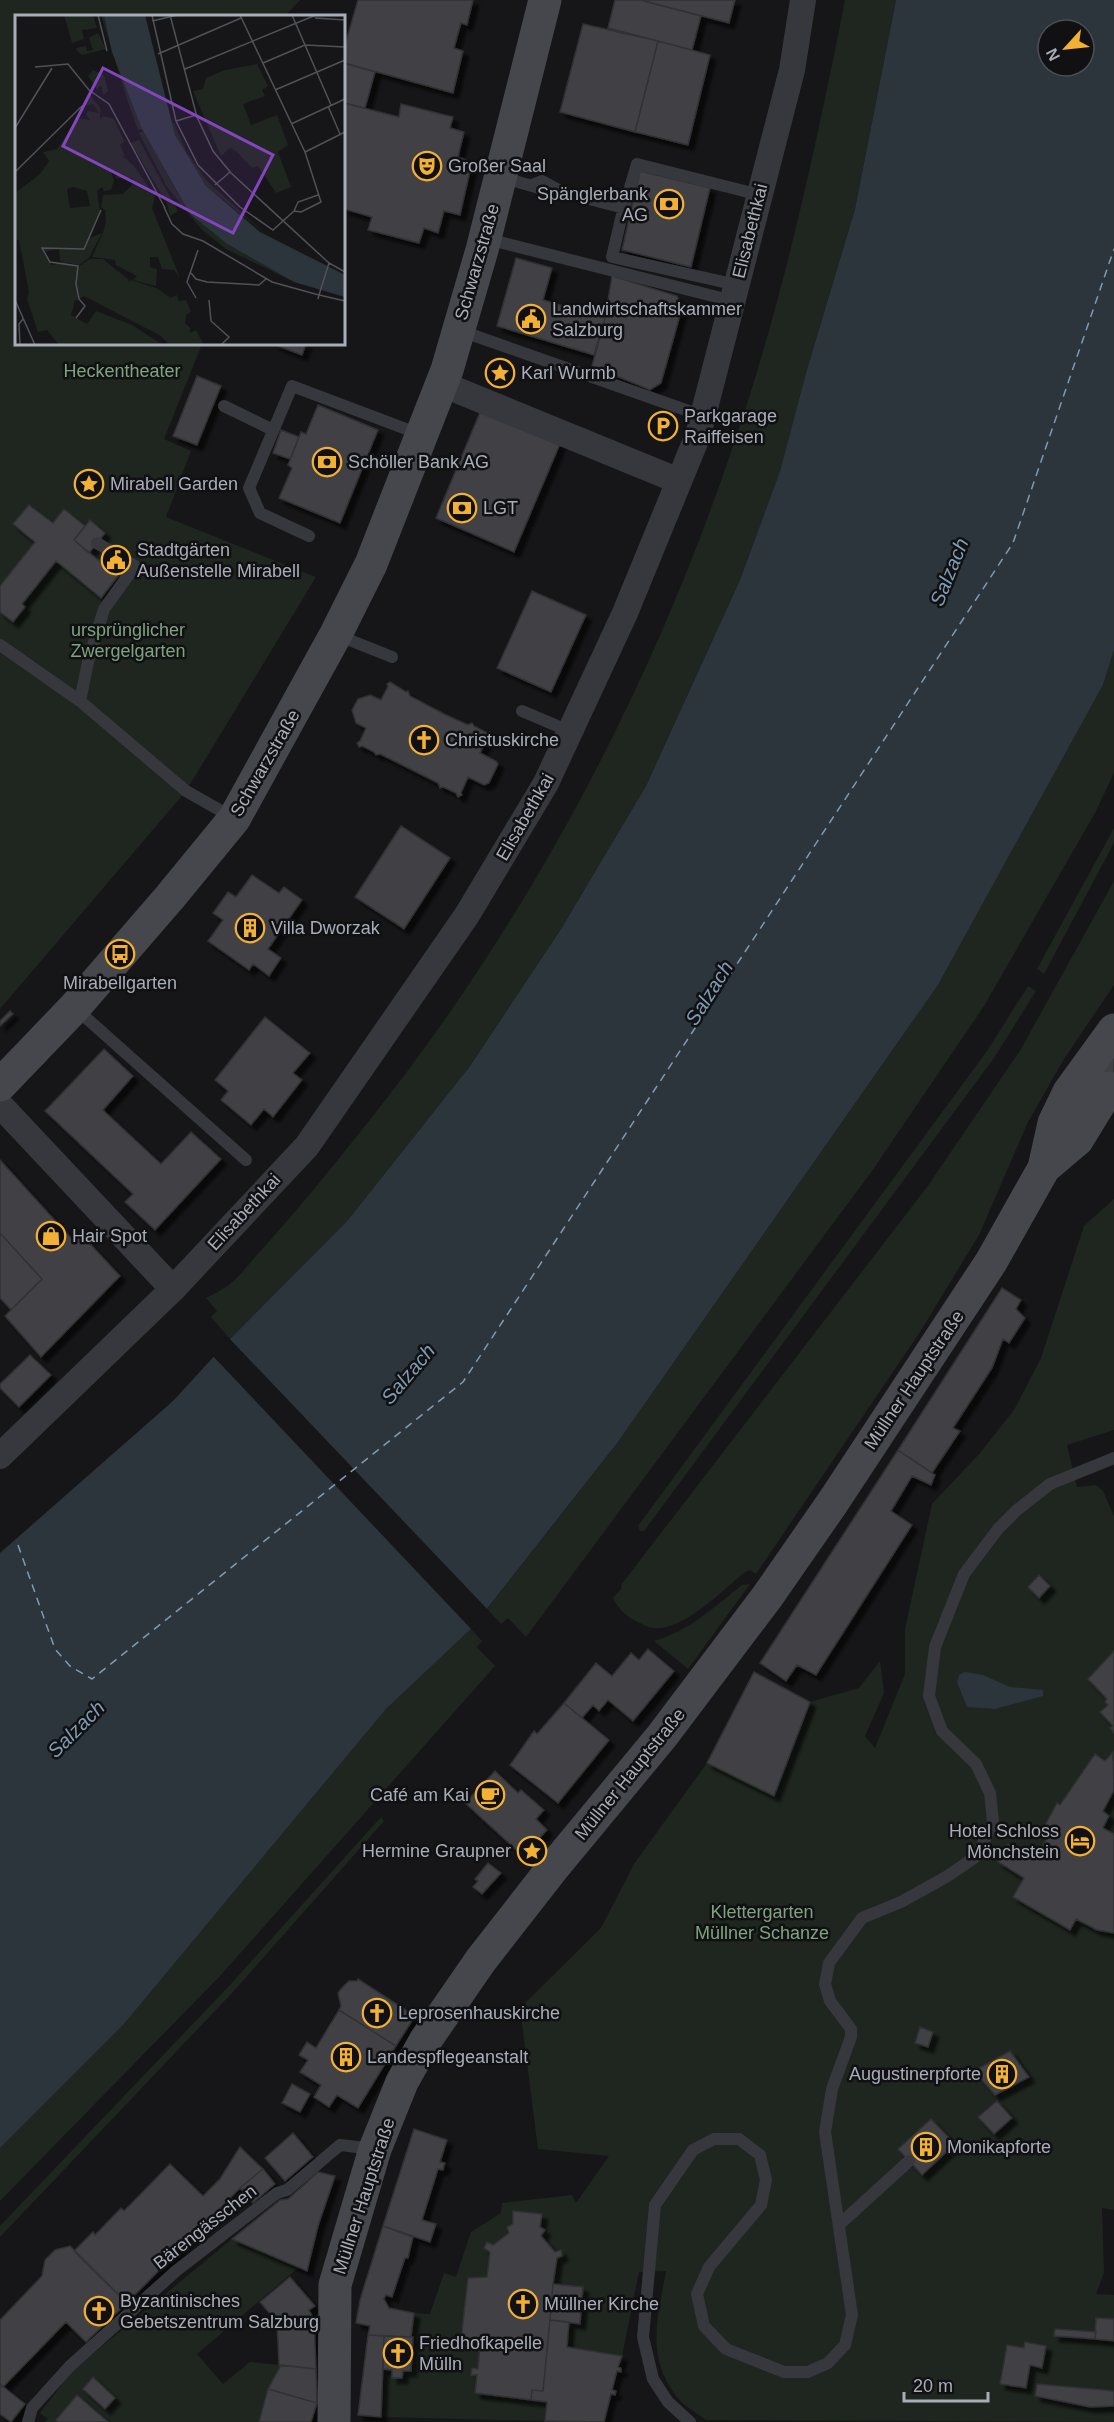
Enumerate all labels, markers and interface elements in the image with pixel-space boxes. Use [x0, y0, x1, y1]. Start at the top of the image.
inset map [15, 15, 345, 345]
north arrow [1036, 18, 1096, 78]
text: N [1043, 46, 1063, 64]
theatre icon: Großer Saal [411, 150, 443, 182]
place label: Großer Saal [448, 156, 546, 176]
street label: Elisabethkai [729, 181, 771, 281]
place label: Spänglerbank AG [537, 184, 649, 225]
bank icon: Spänglerbank AG [653, 188, 685, 220]
street label: Schwarzstraße [451, 202, 503, 322]
place label: Landwirtschaftskammer Salzburg [552, 299, 742, 340]
public building icon: Landwirtschaftskammer Salzburg [515, 303, 547, 335]
place icon: Karl Wurmb [484, 357, 516, 389]
park label: Heckentheater [63, 361, 181, 381]
place label: Karl Wurmb [521, 363, 616, 383]
place label: Parkgarage Raiffeisen [684, 406, 777, 447]
parking icon: Parkgarage Raiffeisen [647, 410, 679, 442]
bank icon: Schöller Bank AG [311, 446, 343, 478]
place label: Schöller Bank AG [348, 452, 489, 472]
place icon: Mirabell Garden [73, 468, 105, 500]
place label: Mirabell Garden [110, 474, 238, 494]
bank icon: LGT [446, 492, 478, 524]
place label: LGT [483, 498, 518, 518]
water label: Salzach [925, 535, 973, 609]
place label: Stadtgärten Außenstelle Mirabell [137, 540, 300, 581]
public building icon: Stadtgärten Außenstelle Mirabell [100, 544, 132, 576]
park label: ursprünglicher Zwergelgarten [70, 620, 186, 661]
street label: Schwarzstraße [226, 706, 304, 820]
church icon: Christuskirche [408, 724, 440, 756]
place label: Christuskirche [445, 730, 559, 750]
street label: Elisabethkai [492, 770, 558, 864]
building icon: Villa Dworzak [234, 912, 266, 944]
place label: Villa Dworzak [271, 918, 381, 938]
bus stop icon: Mirabellgarten [104, 938, 136, 970]
water label: Salzach [681, 957, 737, 1029]
place label: Mirabellgarten [63, 973, 177, 993]
street label: Elisabethkai [204, 1170, 284, 1254]
shop icon: Hair Spot [35, 1220, 67, 1252]
place label: Hair Spot [72, 1226, 147, 1246]
street label: Müllner Hauptstraße [860, 1307, 968, 1453]
water label: Salzach [377, 1340, 439, 1408]
water label: Salzach [43, 1696, 109, 1762]
street label: Müllner Hauptstraße [571, 1704, 689, 1844]
cafe icon: Café am Kai [474, 1779, 506, 1811]
place label: Café am Kai [370, 1785, 469, 1805]
place label: Hotel Schloss Mönchstein [949, 1821, 1059, 1862]
hotel icon: Hotel Schloss Mönchstein [1064, 1825, 1096, 1857]
place icon: Hermine Graupner [516, 1835, 548, 1867]
place label: Hermine Graupner [362, 1841, 511, 1861]
park label: Klettergarten Müllner Schanze [695, 1902, 829, 1943]
church icon: Leprosenhauskirche [361, 1997, 393, 2029]
place label: Leprosenhauskirche [398, 2003, 560, 2023]
building icon: Landespflegeanstalt [330, 2041, 362, 2073]
place label: Landespflegeanstalt [367, 2047, 528, 2067]
building icon: Augustinerpforte [986, 2058, 1018, 2090]
place label: Augustinerpforte [849, 2064, 981, 2084]
street label: Müllner Hauptstraße [329, 2115, 399, 2277]
building icon: Monikapforte [910, 2131, 942, 2163]
place label: Monikapforte [947, 2137, 1051, 2157]
street label: Bärengässchen [150, 2181, 260, 2273]
church icon: Müllner Kirche [507, 2288, 539, 2320]
place label: Byzantinisches Gebetszentrum Salzburg [120, 2291, 319, 2332]
place label: Müllner Kirche [544, 2294, 659, 2314]
church icon: Byzantinisches Gebetszentrum Salzburg [83, 2295, 115, 2327]
place label: Friedhofkapelle Mülln [419, 2333, 542, 2374]
church icon: Friedhofkapelle Mülln [382, 2337, 414, 2369]
scale bar [904, 2365, 988, 2403]
text: 20 m [913, 2376, 953, 2396]

